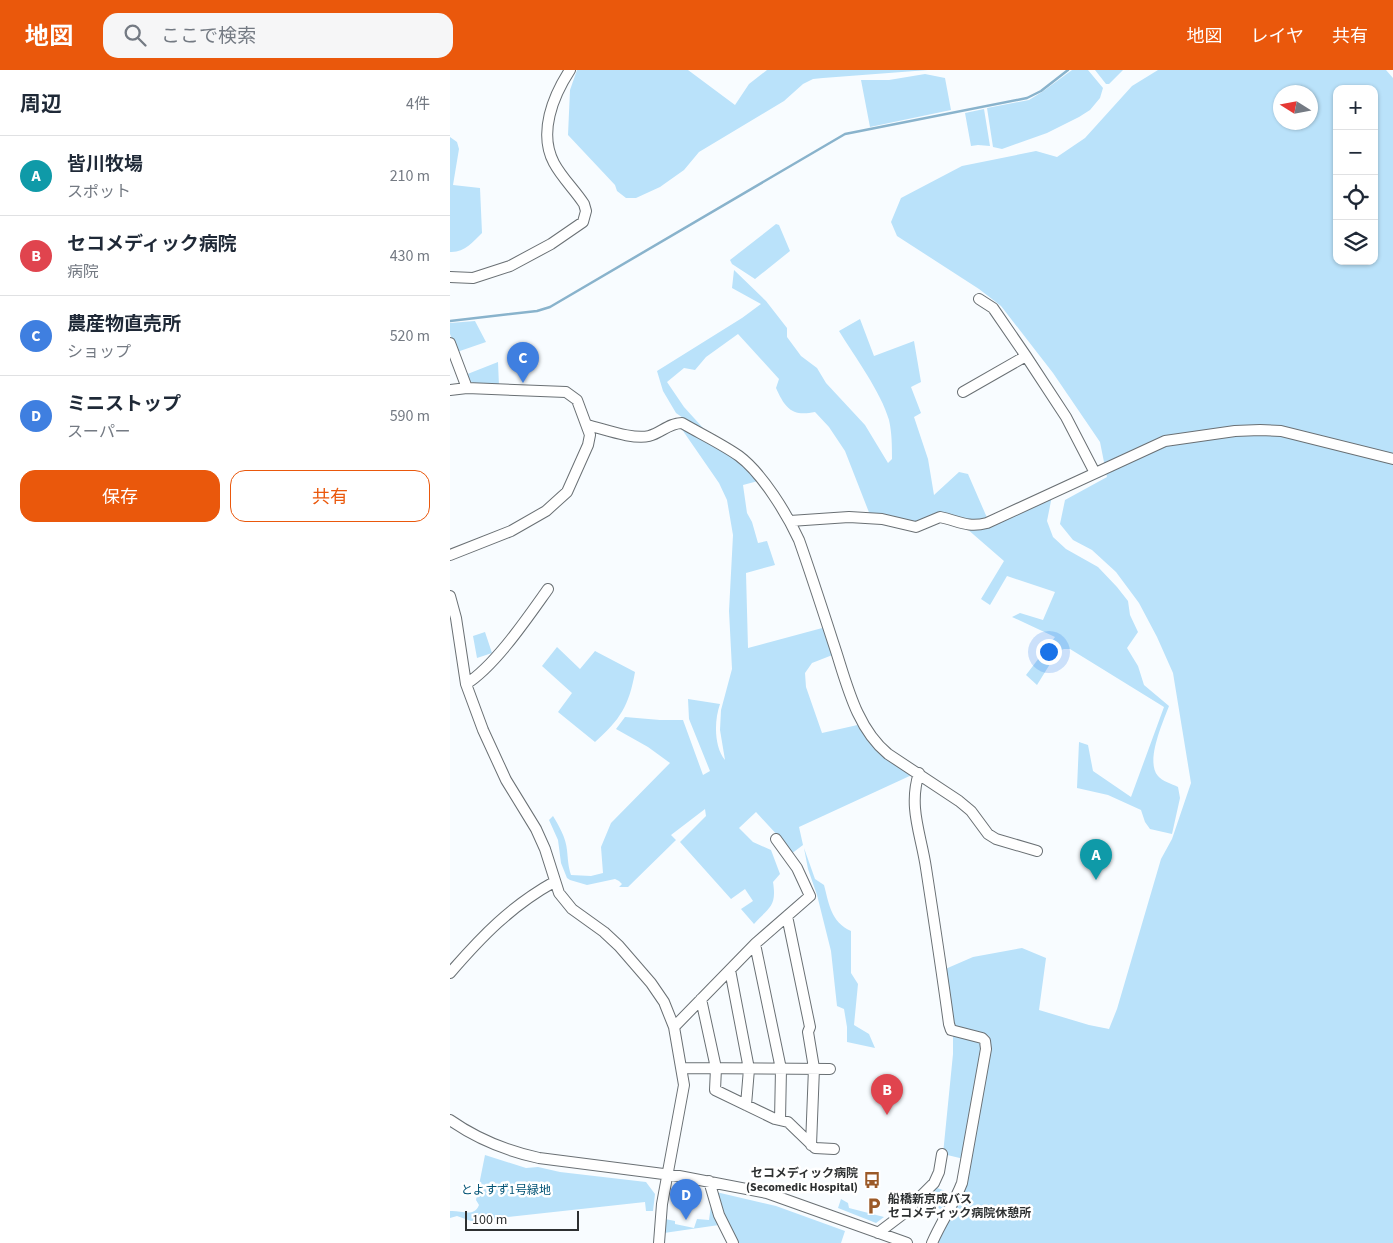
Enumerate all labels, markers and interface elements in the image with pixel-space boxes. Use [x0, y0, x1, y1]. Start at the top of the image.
search box [103, 13, 453, 58]
text: 地図 [25, 19, 73, 54]
icon: search [121, 21, 149, 49]
text: ここで検索 [161, 23, 256, 50]
text: 地図 [1187, 24, 1223, 49]
text: レイヤ [1251, 24, 1304, 49]
text: 共有 [1332, 24, 1368, 49]
north arrow [1273, 85, 1318, 130]
map controls [1333, 85, 1378, 265]
button: + [1333, 85, 1378, 130]
text: 周辺 [20, 89, 62, 119]
text: 4件 [406, 93, 430, 115]
button: − [1333, 130, 1378, 175]
text: 皆川牧場 [67, 151, 143, 178]
text: A [31, 165, 41, 187]
text: 210 m [390, 165, 430, 187]
button: locate [1333, 175, 1378, 220]
text: スポット [67, 181, 131, 203]
button: layers [1333, 220, 1378, 265]
text: セコメディック病院 [67, 231, 237, 258]
text: B [31, 245, 41, 267]
text: 430 m [390, 245, 430, 267]
text: 病院 [67, 261, 99, 283]
text: 農産物直売所 [67, 311, 181, 338]
text: C [31, 325, 41, 347]
text: 520 m [390, 325, 430, 347]
text: ショップ [67, 341, 131, 363]
pin: C [507, 342, 539, 383]
text: ミニストップ [67, 391, 181, 418]
text: D [31, 405, 41, 427]
text: 590 m [390, 405, 430, 427]
text: スーパー [67, 421, 131, 443]
button: 保存 [20, 470, 220, 522]
button: 共有 [230, 470, 430, 522]
your location [1036, 639, 1062, 665]
pin: A [1080, 839, 1112, 880]
pin: B [871, 1074, 903, 1115]
place label: セコメディック病院 (Secomedic Hospital) [746, 1165, 858, 1196]
bus stop icon: セコメディック病院 (Secomedic Hospital) [862, 1170, 882, 1190]
pin: D [670, 1179, 702, 1220]
park label: とよすず1号緑地 [461, 1182, 551, 1199]
place label: 船橋新京成バス セコメディック病院休憩所 [888, 1191, 1031, 1222]
parking icon: 船橋新京成バス セコメディック病院休憩所 [864, 1196, 884, 1216]
scale bar [465, 1208, 579, 1231]
text: 100 m [472, 1210, 507, 1230]

